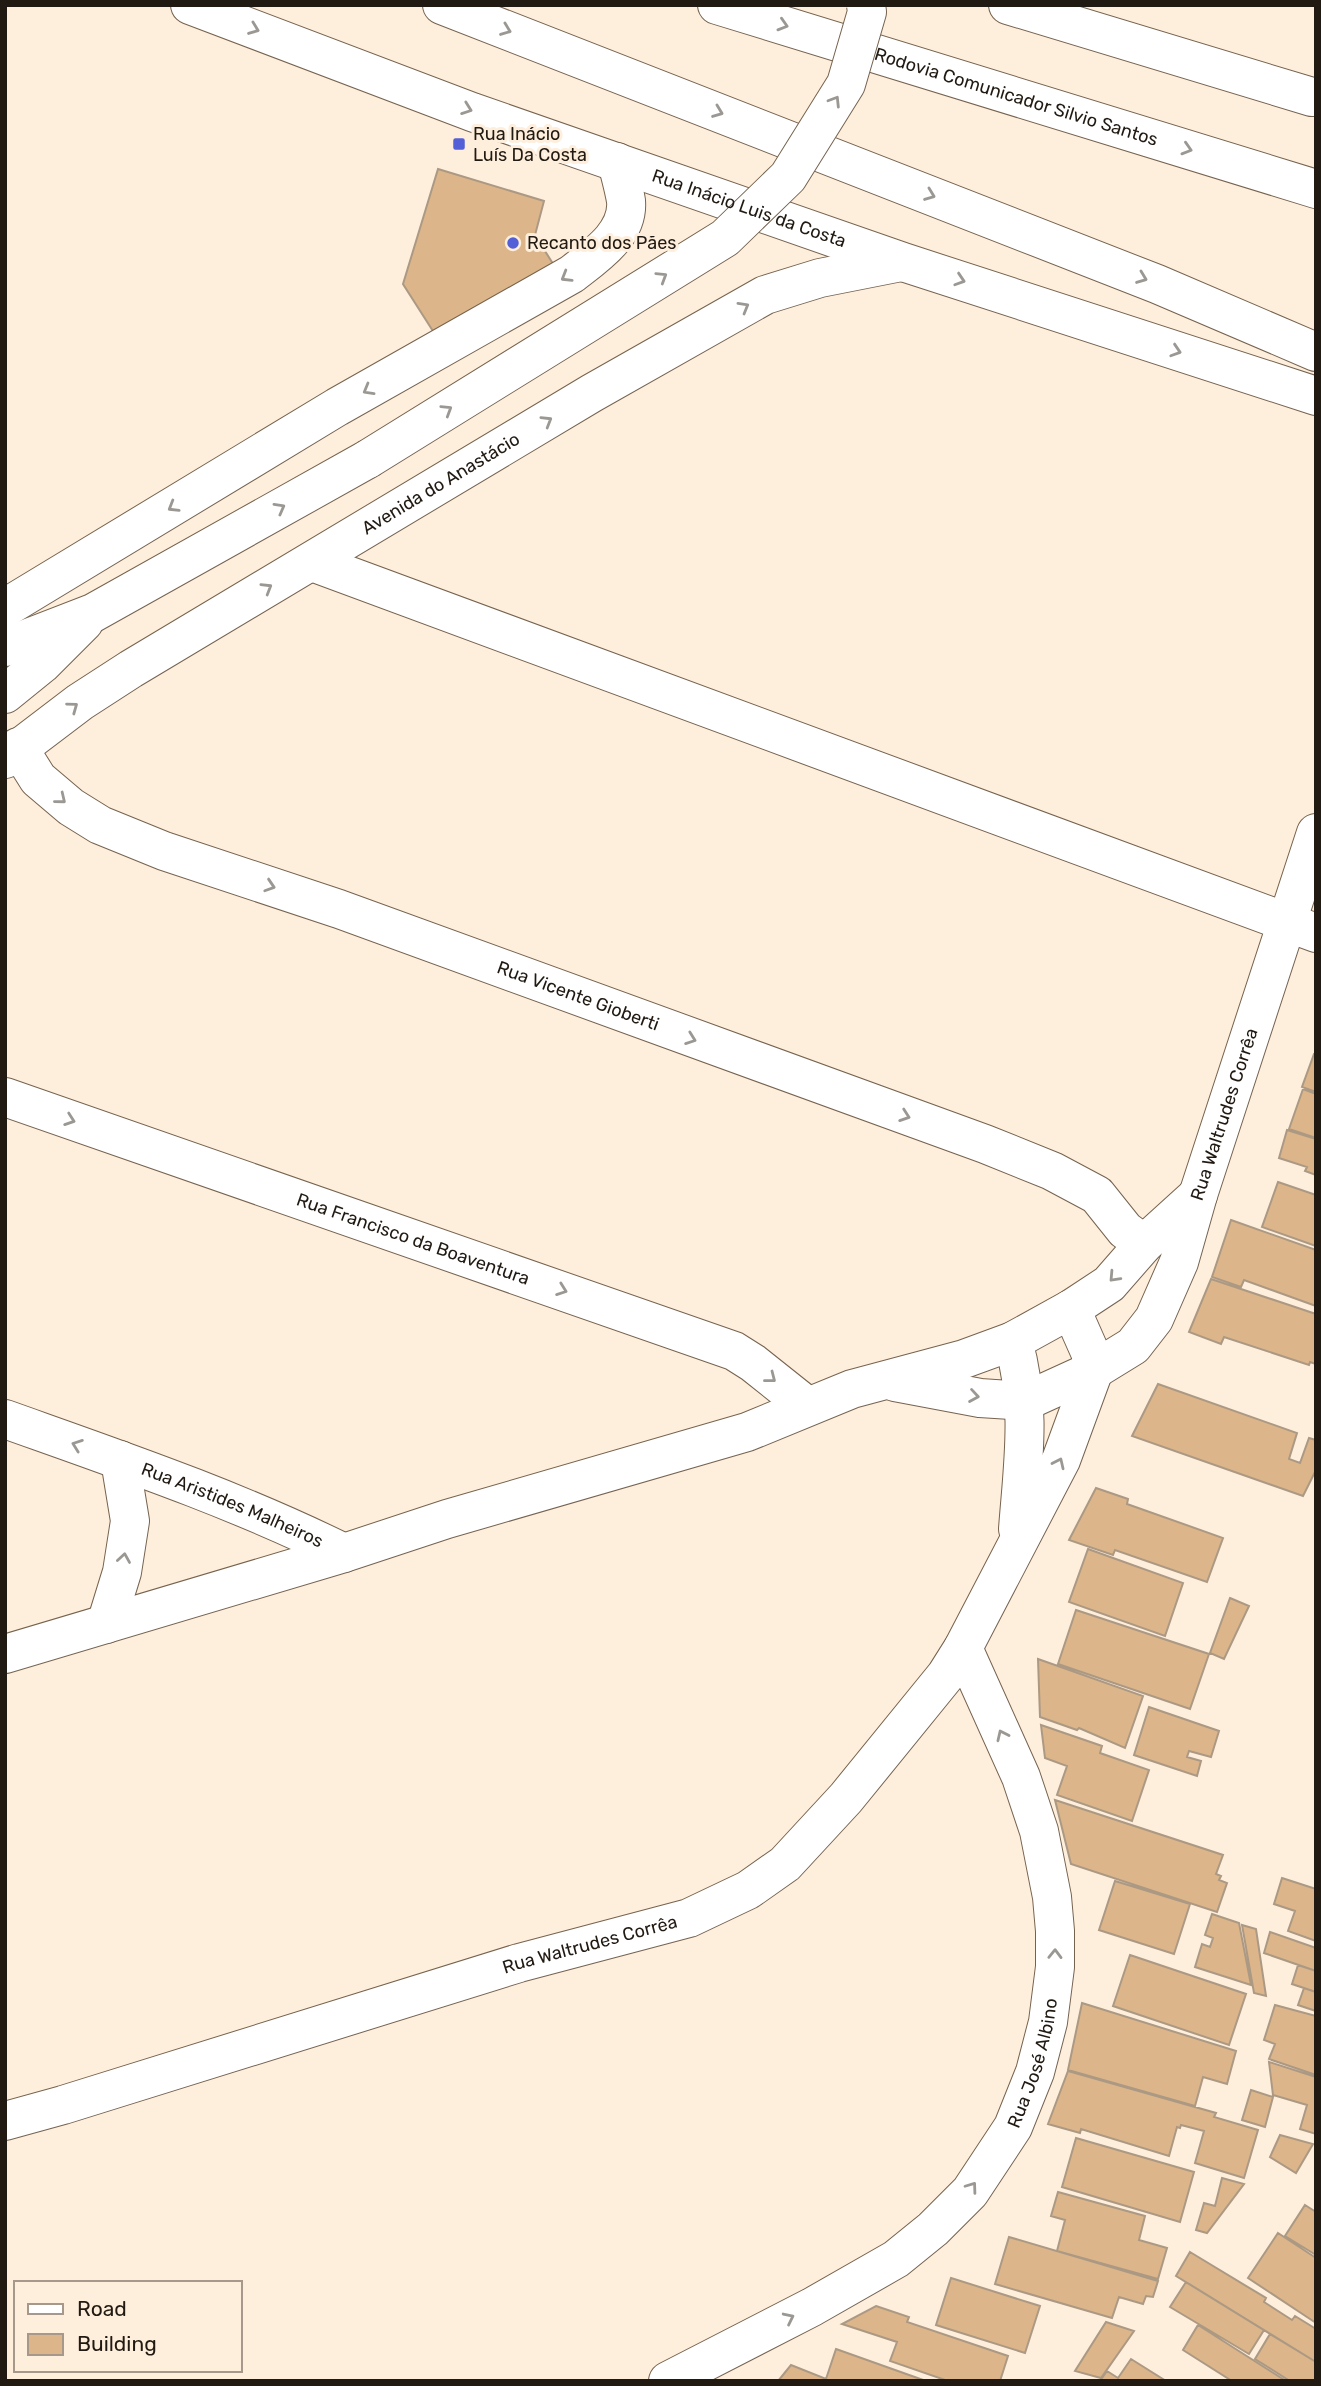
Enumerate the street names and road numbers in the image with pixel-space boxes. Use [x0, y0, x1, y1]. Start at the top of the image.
street label: Rodovia Comunicador Silvio Santos [872, 43, 1161, 151]
street label: Rua Inácio Luis da Costa [649, 165, 849, 252]
street label: Avenida do Anastácio [358, 428, 524, 539]
street label: Rua Vicente Gioberti [494, 956, 662, 1036]
street label: Rua Waltrudes Corrêa [1186, 1025, 1263, 1203]
street label: Rua Francisco da Boaventura [294, 1188, 532, 1290]
street label: Rua Aristides Malheiros [138, 1458, 327, 1552]
street label: Rua Waltrudes Corrêa [500, 1911, 680, 1979]
street label: Rua José Albino [1003, 1997, 1062, 2131]

